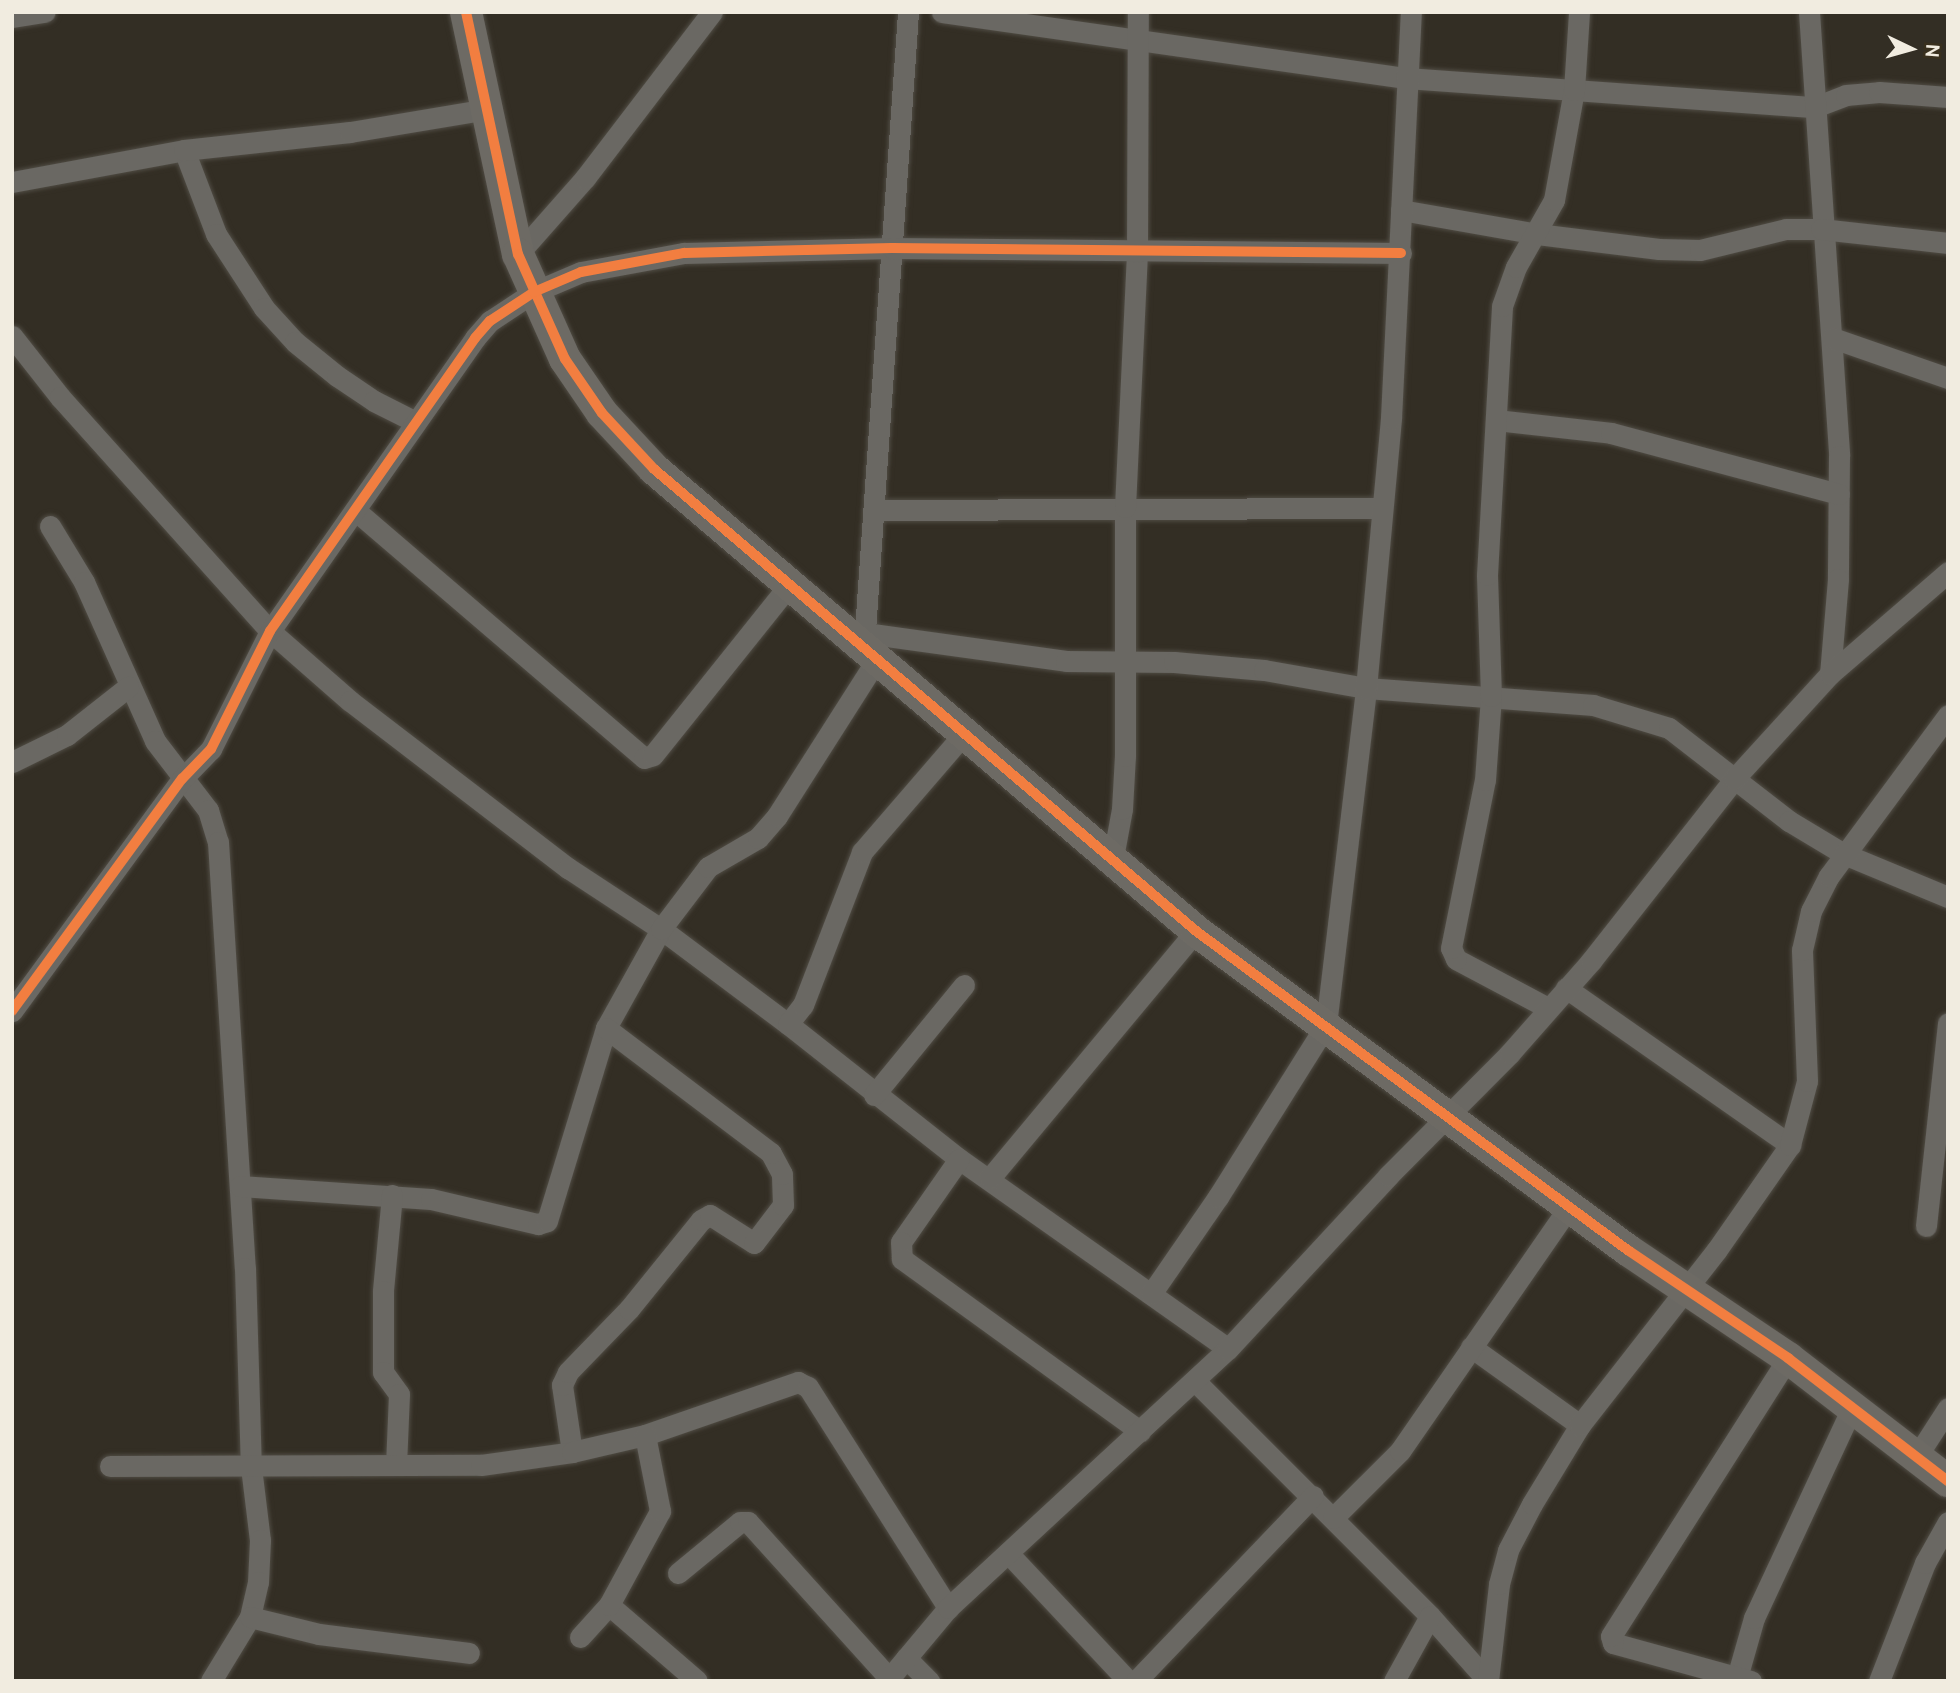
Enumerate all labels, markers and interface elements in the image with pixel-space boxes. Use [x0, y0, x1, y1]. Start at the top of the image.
north arrow [1876, 14, 1946, 84]
text: N [1920, 43, 1944, 59]

